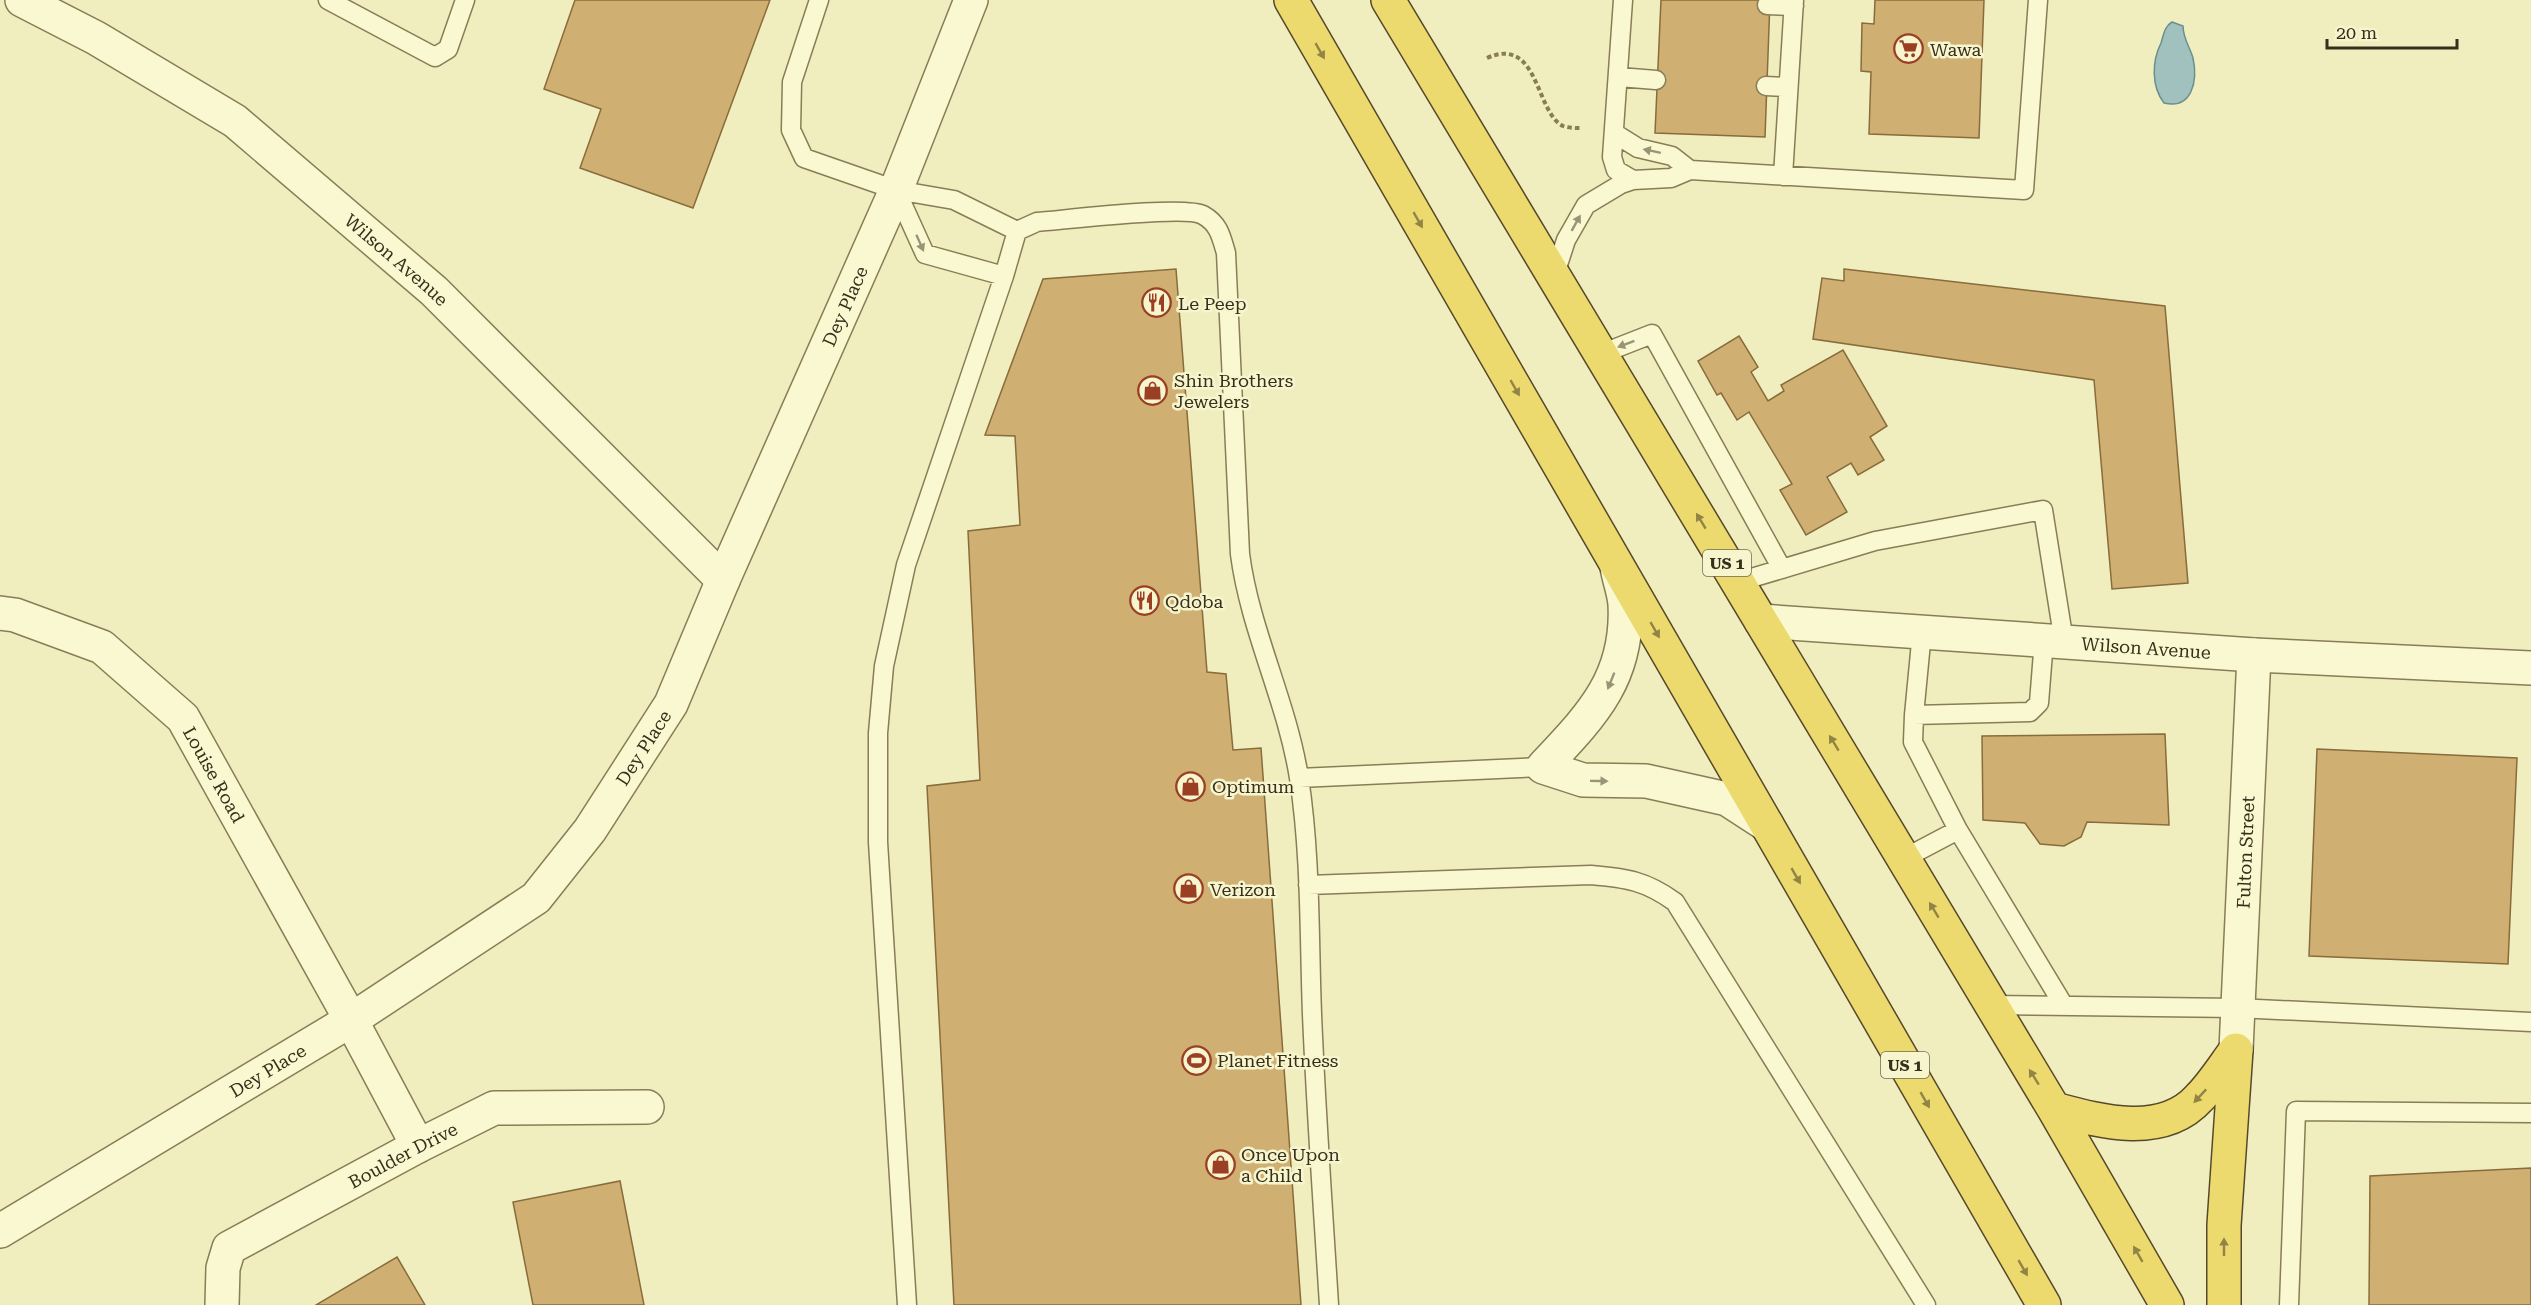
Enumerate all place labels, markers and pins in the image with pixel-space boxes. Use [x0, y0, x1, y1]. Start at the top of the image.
supermarket icon: Wawa [1893, 33, 1925, 65]
place label: Wawa [1930, 39, 1982, 60]
restaurant icon: Le Peep [1141, 287, 1173, 319]
place label: Le Peep [1178, 293, 1246, 314]
place label: Shin Brothers Jewelers [1174, 370, 1293, 412]
shop icon: Shin Brothers Jewelers [1137, 374, 1169, 406]
restaurant icon: Qdoba [1128, 585, 1160, 617]
place label: Qdoba [1165, 591, 1223, 612]
shop icon: Optimum [1175, 770, 1207, 802]
place label: Optimum [1212, 776, 1294, 797]
shop icon: Verizon [1173, 873, 1205, 905]
place label: Verizon [1210, 879, 1276, 900]
sports icon: Planet Fitness [1180, 1044, 1212, 1076]
place label: Planet Fitness [1217, 1050, 1338, 1071]
place label: Once Upon a Child [1241, 1144, 1340, 1186]
shop icon: Once Upon a Child [1204, 1148, 1236, 1180]

